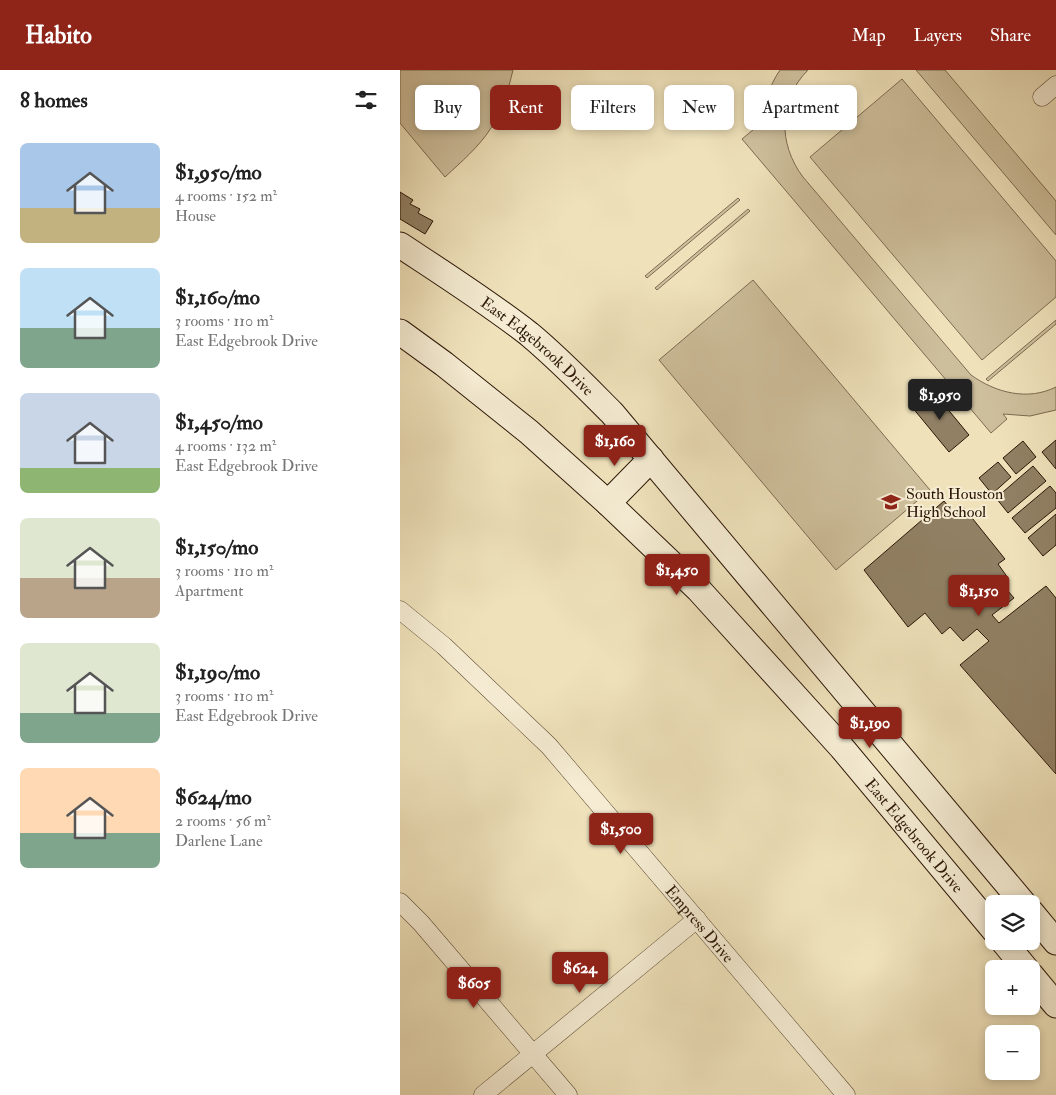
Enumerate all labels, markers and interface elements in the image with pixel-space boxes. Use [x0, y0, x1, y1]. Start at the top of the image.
text: Habito [25, 20, 92, 51]
text: Map [852, 24, 886, 47]
text: Layers [914, 24, 962, 47]
text: Share [990, 24, 1031, 47]
chip: Buy [415, 85, 480, 130]
chip: Rent [490, 85, 561, 130]
chip: Filters [571, 85, 654, 130]
chip: New [664, 85, 734, 130]
chip: Apartment [744, 85, 857, 130]
icon: filters [352, 86, 380, 114]
text: 8 homes [20, 87, 88, 114]
text: $1,950/mo [175, 159, 262, 186]
icon: home [60, 163, 120, 223]
text: 4 rooms · 152 m² [175, 186, 277, 206]
text: House [175, 206, 216, 226]
text: $1,160/mo [175, 284, 260, 311]
icon: home [60, 288, 120, 348]
street label: East Edgebrook Drive [477, 293, 598, 401]
text: 3 rooms · 110 m² [175, 311, 273, 331]
text: East Edgebrook Drive [175, 331, 318, 351]
pin: $1,950 [899, 378, 981, 421]
text: $1,950 [919, 385, 961, 405]
text: $1,450/mo [175, 409, 263, 436]
icon: home [60, 413, 120, 473]
pin: $1,160 [574, 424, 656, 467]
text: $1,160 [595, 431, 635, 451]
text: 4 rooms · 132 m² [175, 436, 276, 456]
text: East Edgebrook Drive [175, 456, 318, 476]
place label: South Houston High School [906, 484, 1003, 522]
school or university icon: South Houston High School [880, 491, 902, 513]
text: $1,150/mo [175, 534, 258, 561]
icon: home [60, 538, 120, 598]
pin: $1,450 [636, 554, 718, 596]
text: $1,450 [656, 560, 698, 580]
text: 3 rooms · 110 m² [175, 561, 273, 581]
pin: $1,150 [938, 574, 1020, 617]
text: Apartment [175, 581, 243, 601]
text: $1,150 [959, 581, 999, 601]
text: $1,190/mo [175, 659, 260, 686]
icon: home [60, 663, 120, 723]
text: 3 rooms · 110 m² [175, 686, 273, 706]
text: East Edgebrook Drive [175, 706, 318, 726]
pin: $1,190 [829, 706, 911, 749]
text: $1,190 [850, 713, 890, 733]
street label: East Edgebrook Drive [861, 775, 968, 897]
text: $624/mo [175, 784, 252, 811]
icon: home [60, 788, 120, 848]
text: 2 rooms · 56 m² [175, 811, 271, 831]
pin: $1,500 [580, 812, 662, 855]
text: $1,500 [600, 819, 642, 839]
text: Darlene Lane [175, 831, 263, 851]
street label: Empress Drive [661, 881, 738, 967]
map controls [985, 895, 1040, 1080]
button: layers [985, 895, 1040, 950]
pin: $624 [550, 952, 610, 994]
text: $624 [563, 958, 597, 978]
button: + [985, 960, 1040, 1015]
pin: $605 [444, 966, 504, 1009]
text: $605 [458, 973, 490, 993]
button: − [985, 1025, 1040, 1080]

